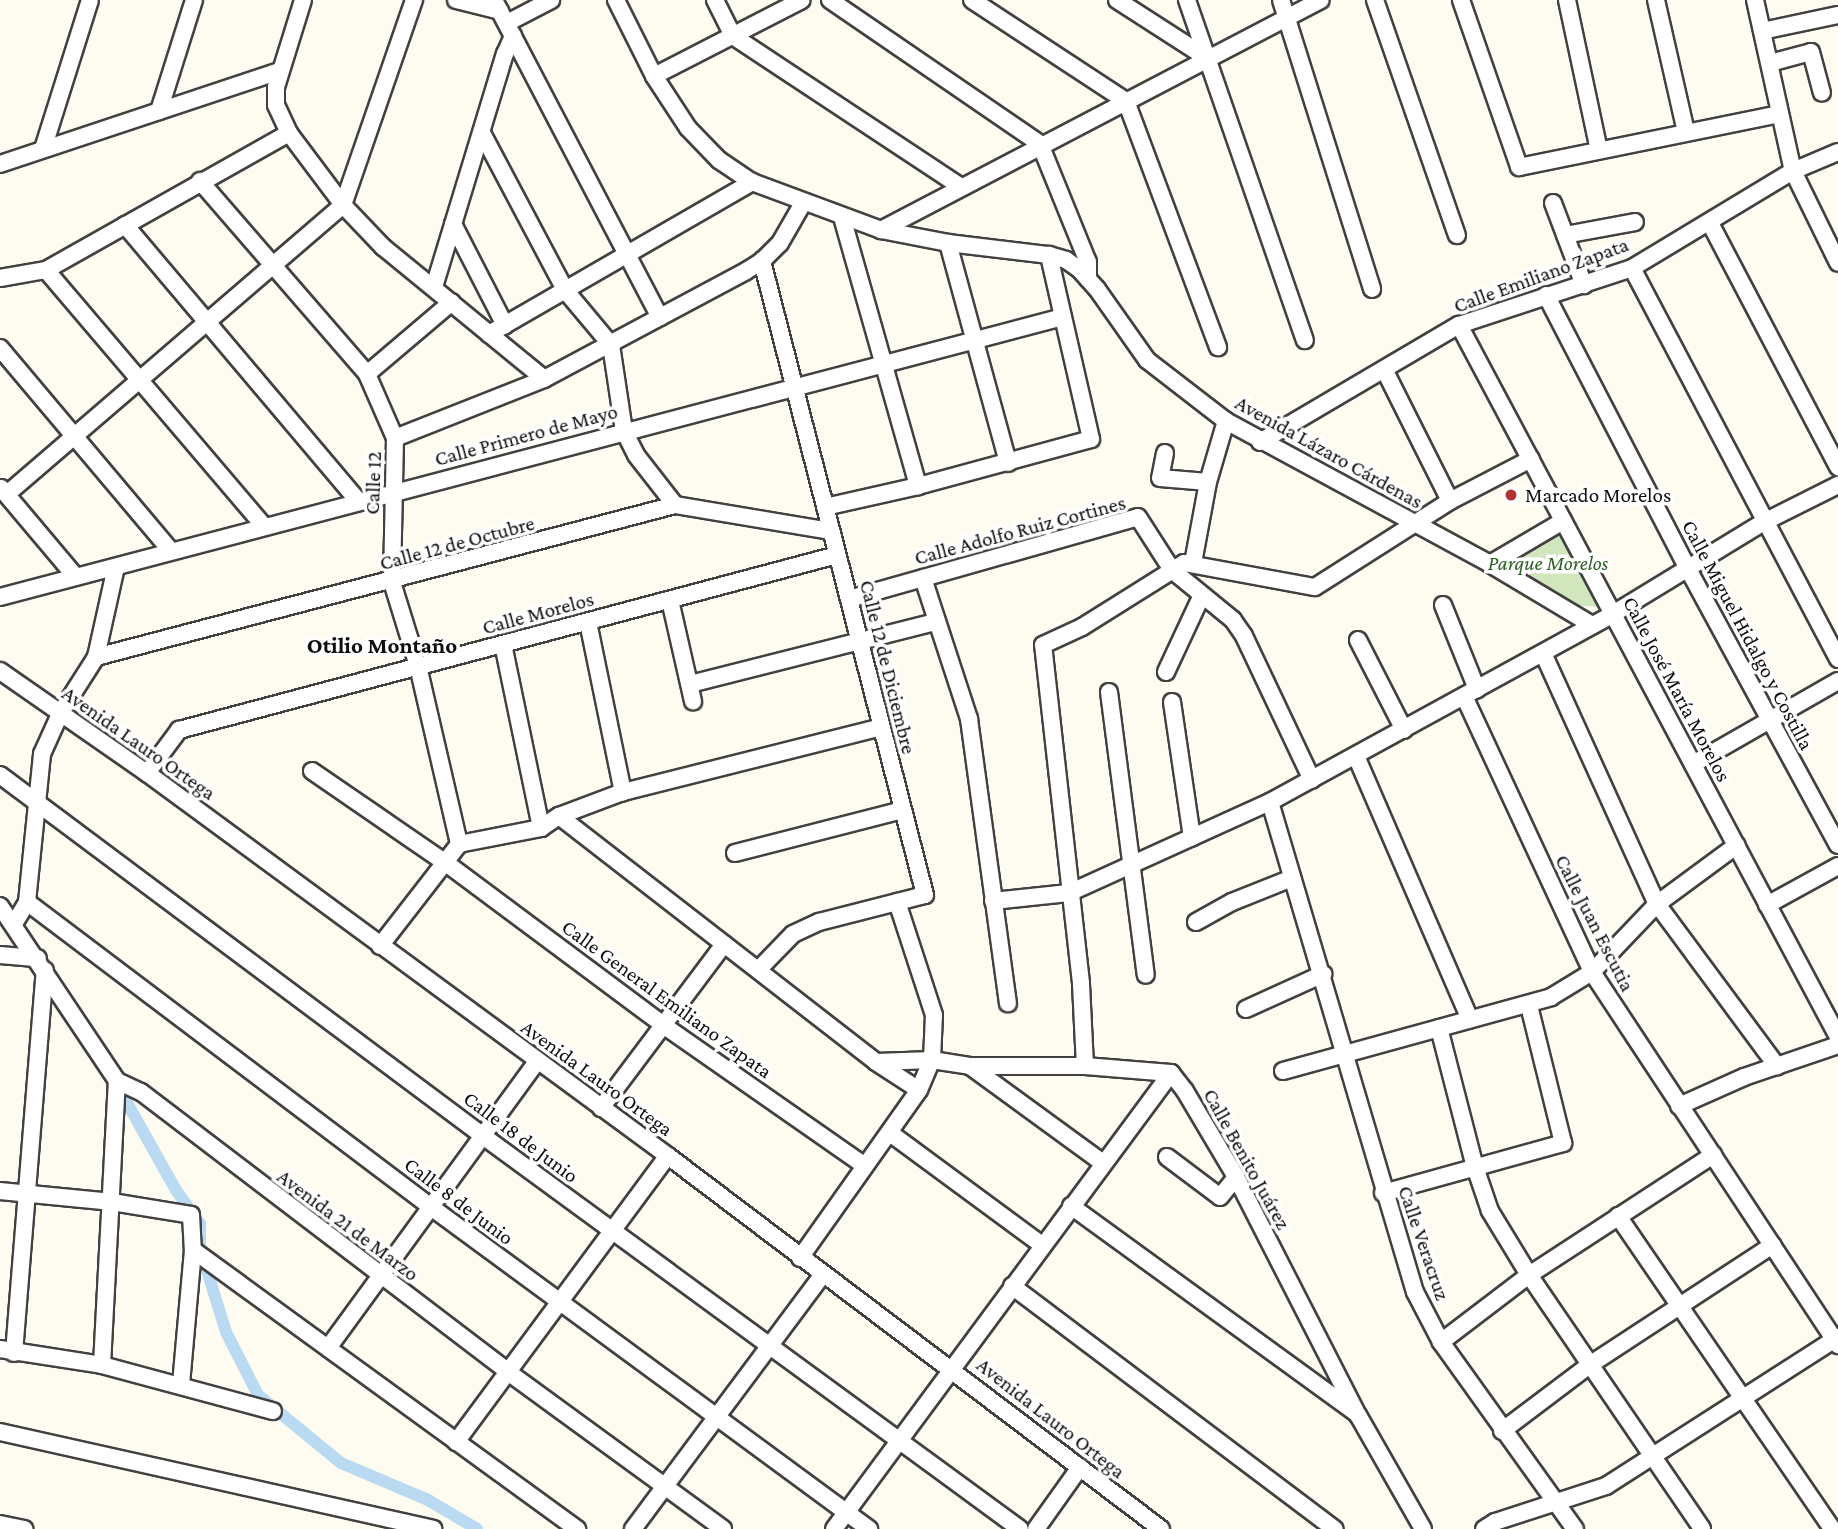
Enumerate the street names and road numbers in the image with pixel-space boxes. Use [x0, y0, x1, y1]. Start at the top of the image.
street label: Calle Emiliano Zapata [1450, 232, 1632, 318]
street label: Avenida Lázaro Cárdenas [1231, 390, 1427, 514]
street label: Calle Primero de Mayo [432, 398, 620, 472]
street label: Calle 12 [359, 451, 387, 515]
street label: Calle Adolfo Ruiz Cortines [912, 490, 1128, 570]
street label: Calle 12 de Octubre [377, 510, 537, 576]
street label: Calle Miguel Hidalgo y Costilla [1677, 516, 1819, 754]
street label: Calle 12 de Diciembre [854, 578, 922, 756]
street label: Calle Morelos [479, 586, 597, 640]
street label: Calle José María Morelos [1617, 592, 1737, 786]
street label: Avenida Lauro Ortega [57, 681, 221, 805]
street label: Calle Juan Escutia [1550, 850, 1640, 996]
street label: Calle General Emiliano Zapata [557, 914, 777, 1084]
street label: Avenida Lauro Ortega [516, 1014, 678, 1142]
street label: Calle Benito Juárez [1198, 1084, 1296, 1234]
street label: Calle 18 de Junio [459, 1086, 583, 1188]
street label: Calle 8 de Junio [399, 1152, 519, 1250]
street label: Avenida 21 de Marzo [272, 1164, 424, 1286]
street label: Calle Veracruz [1393, 1182, 1455, 1304]
street label: Avenida Lauro Ortega [972, 1352, 1130, 1484]

